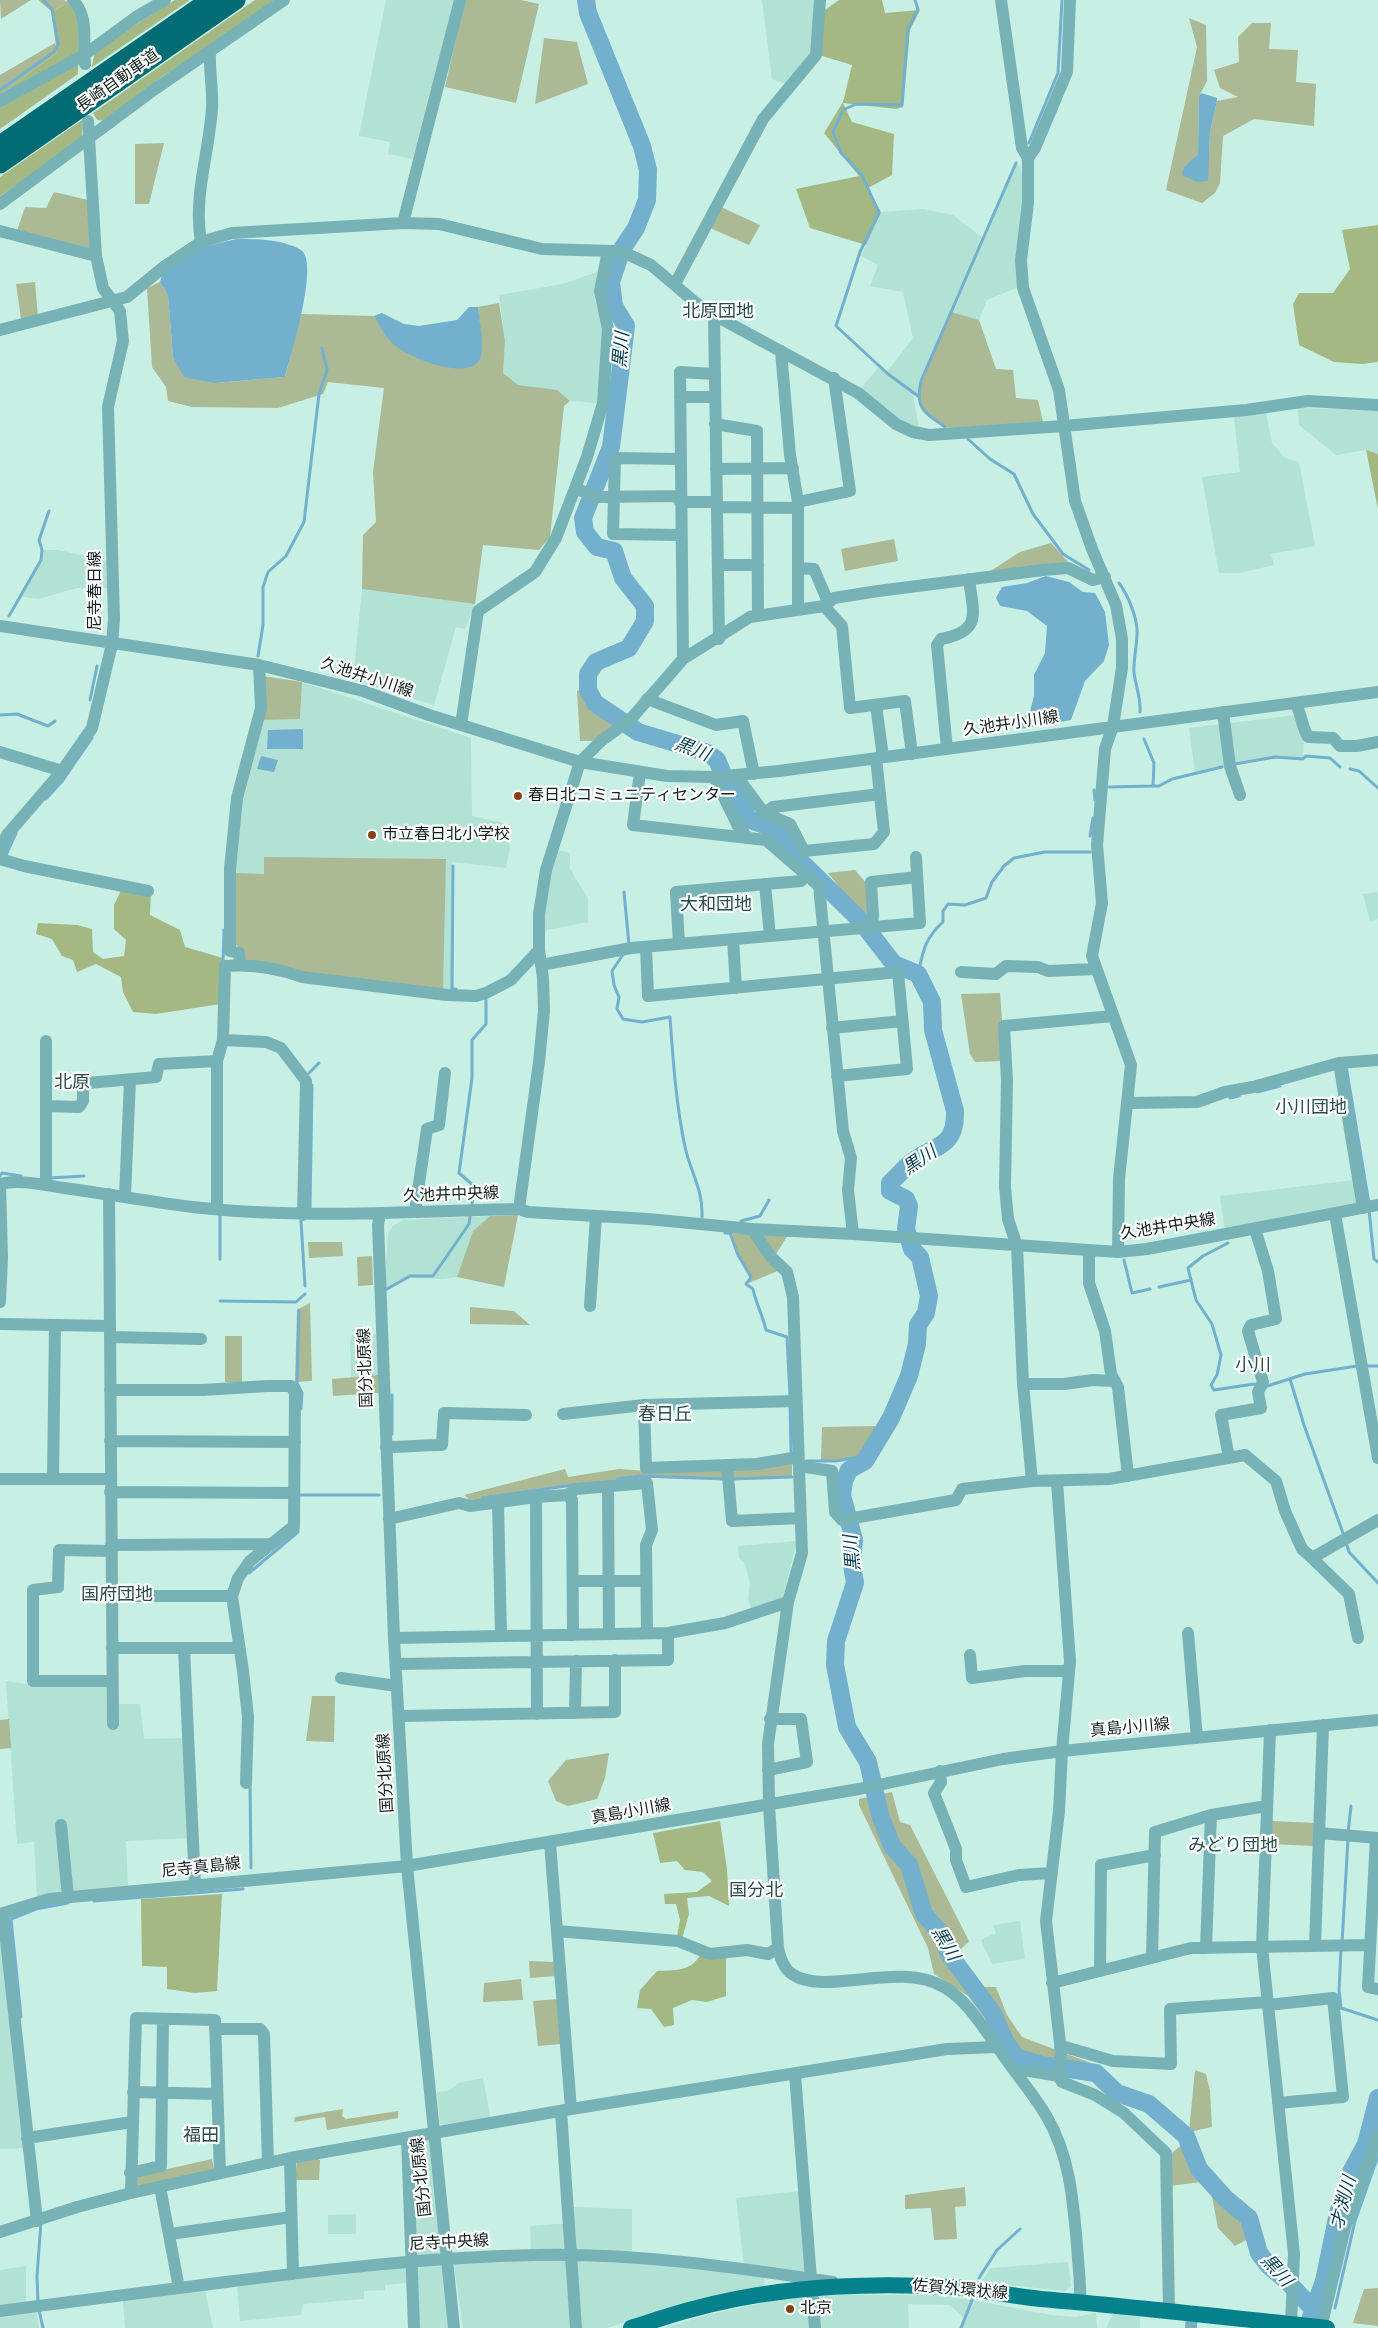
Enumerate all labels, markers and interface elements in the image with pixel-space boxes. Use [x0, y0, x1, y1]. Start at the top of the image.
street label: 長崎自動車道 [73, 46, 163, 116]
district label: 北原団地 [682, 301, 754, 323]
water label: 黒川 [610, 331, 634, 369]
street label: 尼寺春日線 [86, 551, 106, 631]
street label: 久池井小川線 [318, 654, 416, 702]
street label: 久池井小川線 [962, 708, 1060, 740]
water label: 黒川 [671, 733, 713, 767]
place label: 春日北コミュニティセンター [528, 786, 736, 806]
marker: 春日北コミュニティセンター [512, 790, 524, 802]
place label: 市立春日北小学校 [382, 825, 510, 845]
marker: 市立春日北小学校 [366, 829, 378, 841]
district label: 大和団地 [680, 894, 752, 916]
district label: 北原 [54, 1072, 90, 1094]
district label: 小川団地 [1275, 1097, 1347, 1119]
water label: 黒川 [899, 1142, 941, 1180]
street label: 久池井中央線 [403, 1184, 499, 1206]
street label: 久池井中央線 [1119, 1210, 1217, 1244]
street label: 国分北原線 [355, 1328, 377, 1408]
district label: 小川 [1235, 1355, 1271, 1377]
district label: 春日丘 [638, 1404, 692, 1426]
water label: 黒川 [841, 1534, 865, 1572]
district label: 国府団地 [81, 1584, 153, 1606]
street label: 真島小川線 [1089, 1715, 1171, 1741]
street label: 国分北原線 [374, 1733, 398, 1813]
street label: 真島小川線 [590, 1796, 672, 1828]
district label: みどり団地 [1188, 1835, 1278, 1857]
street label: 尼寺真島線 [160, 1854, 242, 1882]
district label: 国分北 [729, 1880, 783, 1902]
water label: 黒川 [926, 1923, 964, 1965]
district label: 福田 [183, 2125, 219, 2147]
street label: 国分北原線 [408, 2136, 436, 2218]
water label: 才渕川 [1327, 2174, 1361, 2232]
street label: 尼寺中央線 [409, 2231, 489, 2255]
water label: 黒川 [1256, 2250, 1296, 2292]
street label: 佐賀外環状線 [911, 2276, 1009, 2304]
place label: 北京 [800, 2299, 832, 2319]
marker: 北京 [784, 2303, 796, 2315]

